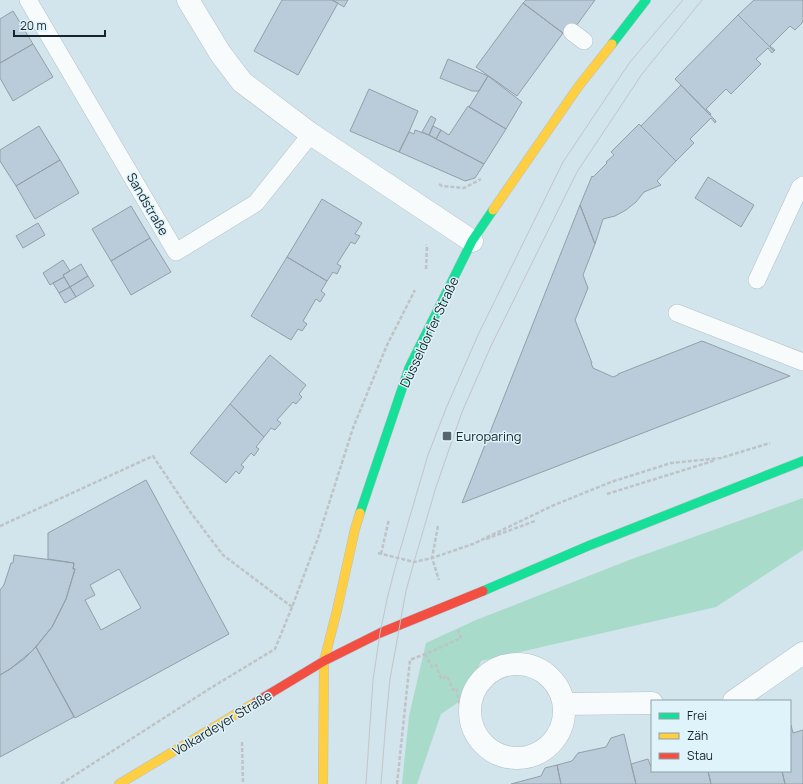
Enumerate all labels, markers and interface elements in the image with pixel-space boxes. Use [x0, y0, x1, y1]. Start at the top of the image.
scale bar [14, 12, 105, 38]
text: 20 m [20, 17, 47, 34]
street label: Sandstraße [123, 169, 173, 239]
street label: Düsseldorfer Straße [395, 273, 463, 390]
place label: Europaring [456, 427, 521, 445]
marker: Europaring [441, 430, 453, 442]
street label: Volkardeyer Straße [169, 686, 275, 760]
legend [651, 700, 791, 772]
text: Frei [687, 707, 707, 724]
text: Zäh [687, 727, 708, 744]
text: Stau [687, 747, 713, 764]

